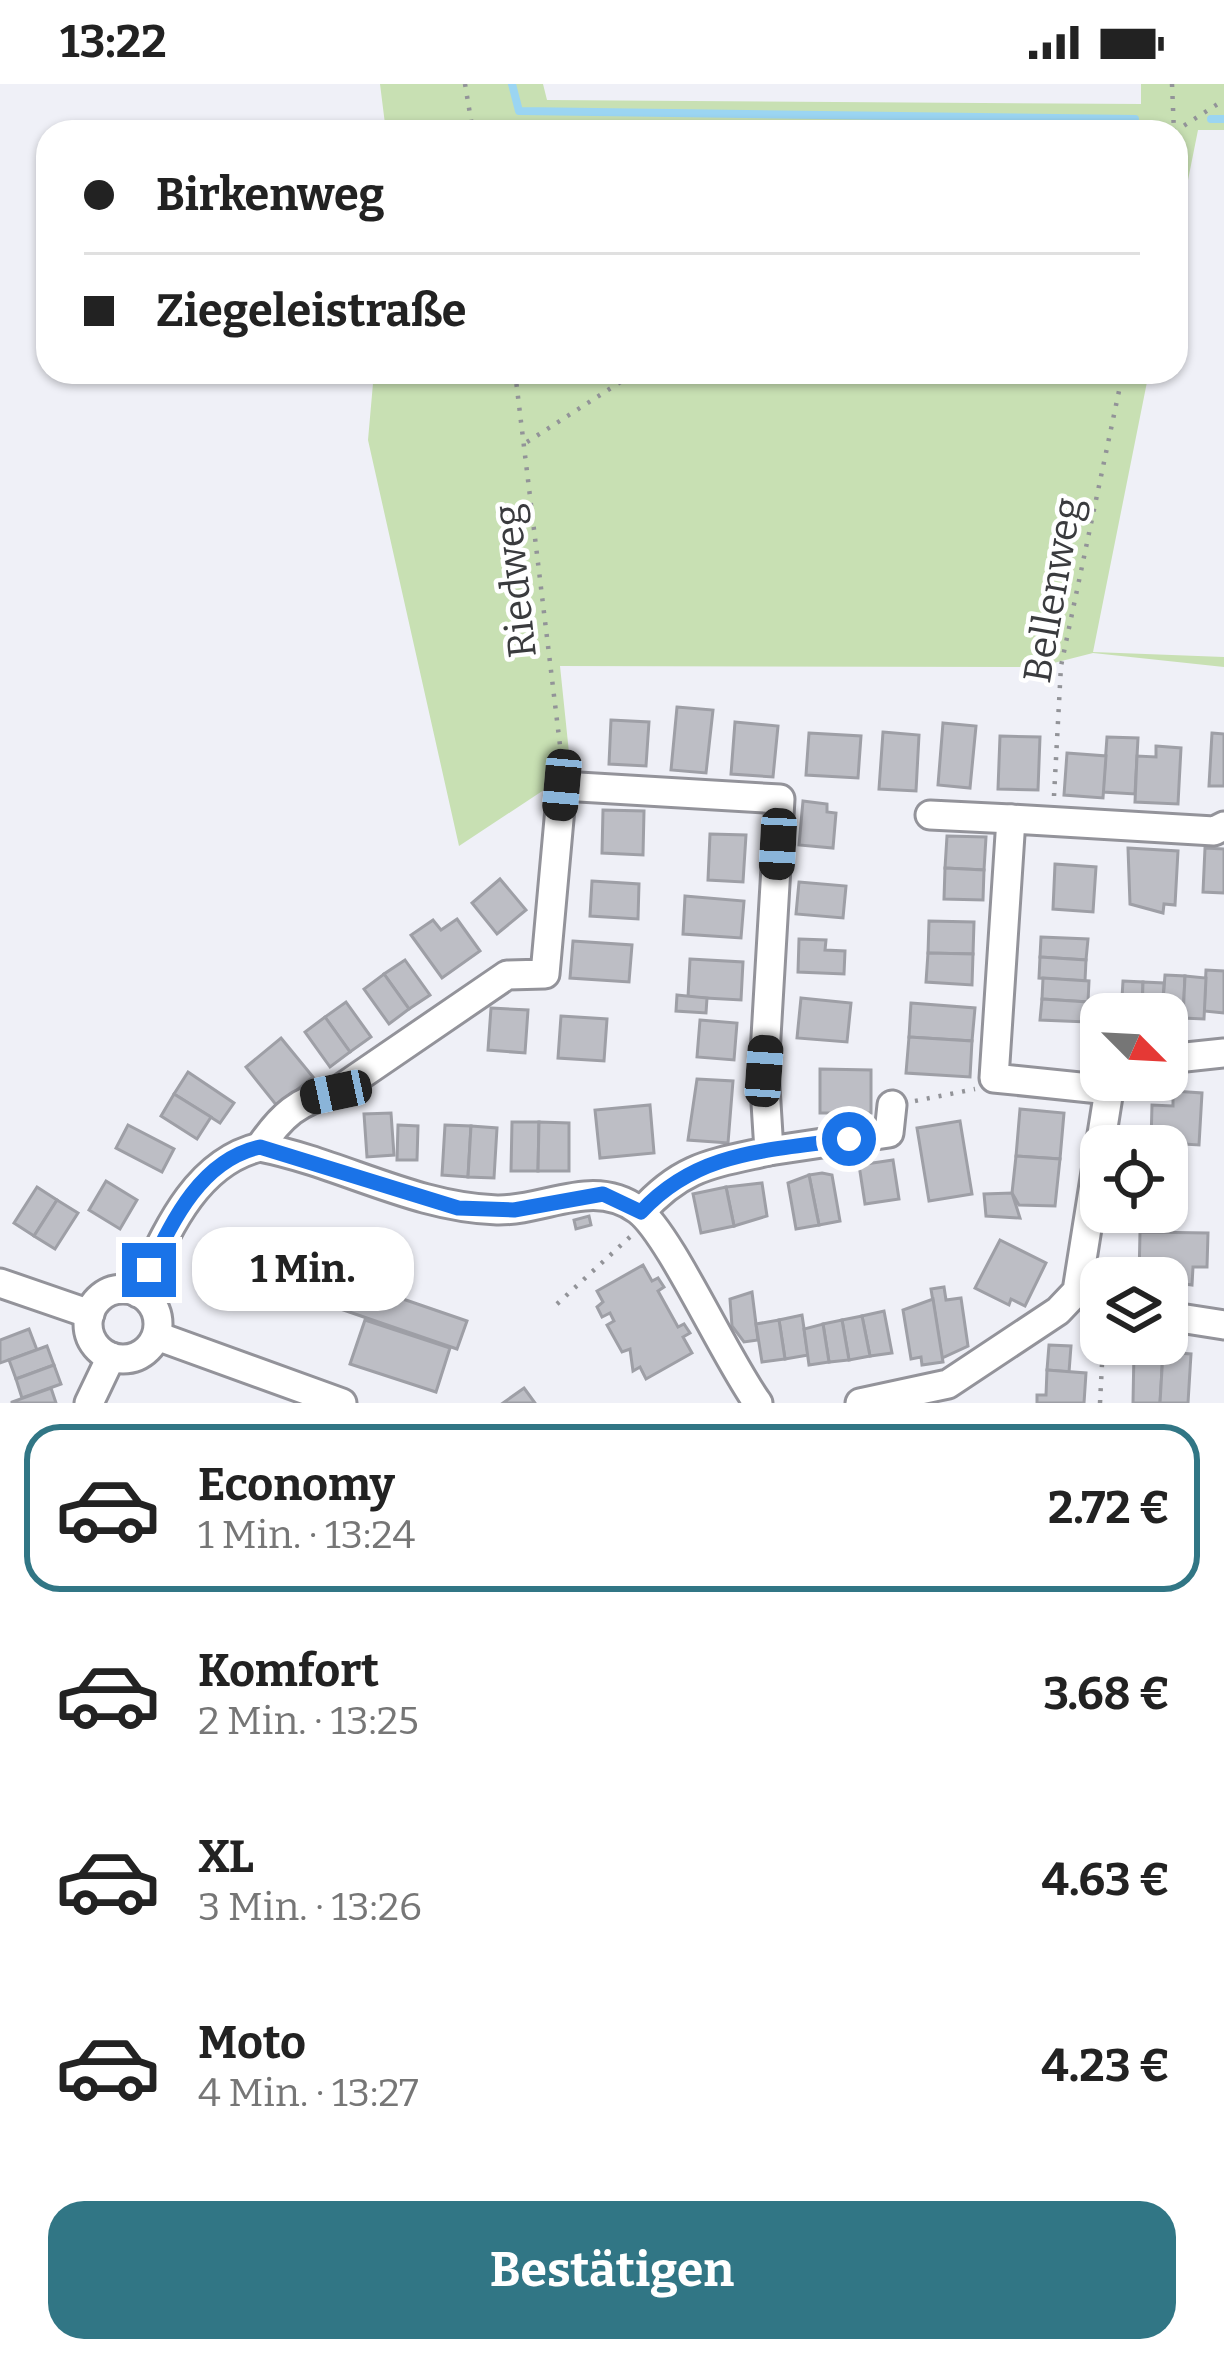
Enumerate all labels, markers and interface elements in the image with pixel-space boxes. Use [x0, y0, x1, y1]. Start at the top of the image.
text: 13:22 [60, 15, 167, 69]
text: Birkenweg [156, 168, 385, 222]
text: Ziegeleistraße [156, 284, 467, 338]
street label: Bellenweg [1014, 494, 1092, 686]
street label: Riedweg [484, 502, 546, 660]
car [541, 748, 583, 822]
car [758, 807, 798, 881]
north arrow [1080, 993, 1188, 1101]
map controls [1080, 993, 1188, 1365]
car [744, 1034, 784, 1108]
car [297, 1067, 375, 1117]
route start [822, 1112, 876, 1166]
button: locate [1080, 1125, 1188, 1233]
callout: 1 Min. [191, 1228, 413, 1312]
route end [122, 1243, 176, 1297]
text: 1 Min. [250, 1246, 356, 1292]
button: layers [1080, 1257, 1188, 1365]
icon: car [54, 1454, 162, 1562]
text: Economy [198, 1458, 395, 1512]
text: 2.72 € [1048, 1481, 1170, 1535]
text: 1 Min. · 13:24 [198, 1512, 415, 1558]
icon: car [54, 1640, 162, 1748]
text: Komfort [198, 1644, 379, 1698]
text: 3.68 € [1043, 1667, 1170, 1721]
text: 2 Min. · 13:25 [198, 1698, 419, 1744]
icon: car [54, 1826, 162, 1934]
text: XL [198, 1830, 254, 1884]
text: 4.63 € [1042, 1853, 1170, 1907]
text: 3 Min. · 13:26 [198, 1884, 422, 1930]
icon: car [54, 2012, 162, 2120]
text: Moto [198, 2016, 306, 2070]
text: 4.23 € [1041, 2039, 1170, 2093]
text: 4 Min. · 13:27 [198, 2070, 419, 2116]
button: Bestätigen [48, 2201, 1176, 2339]

